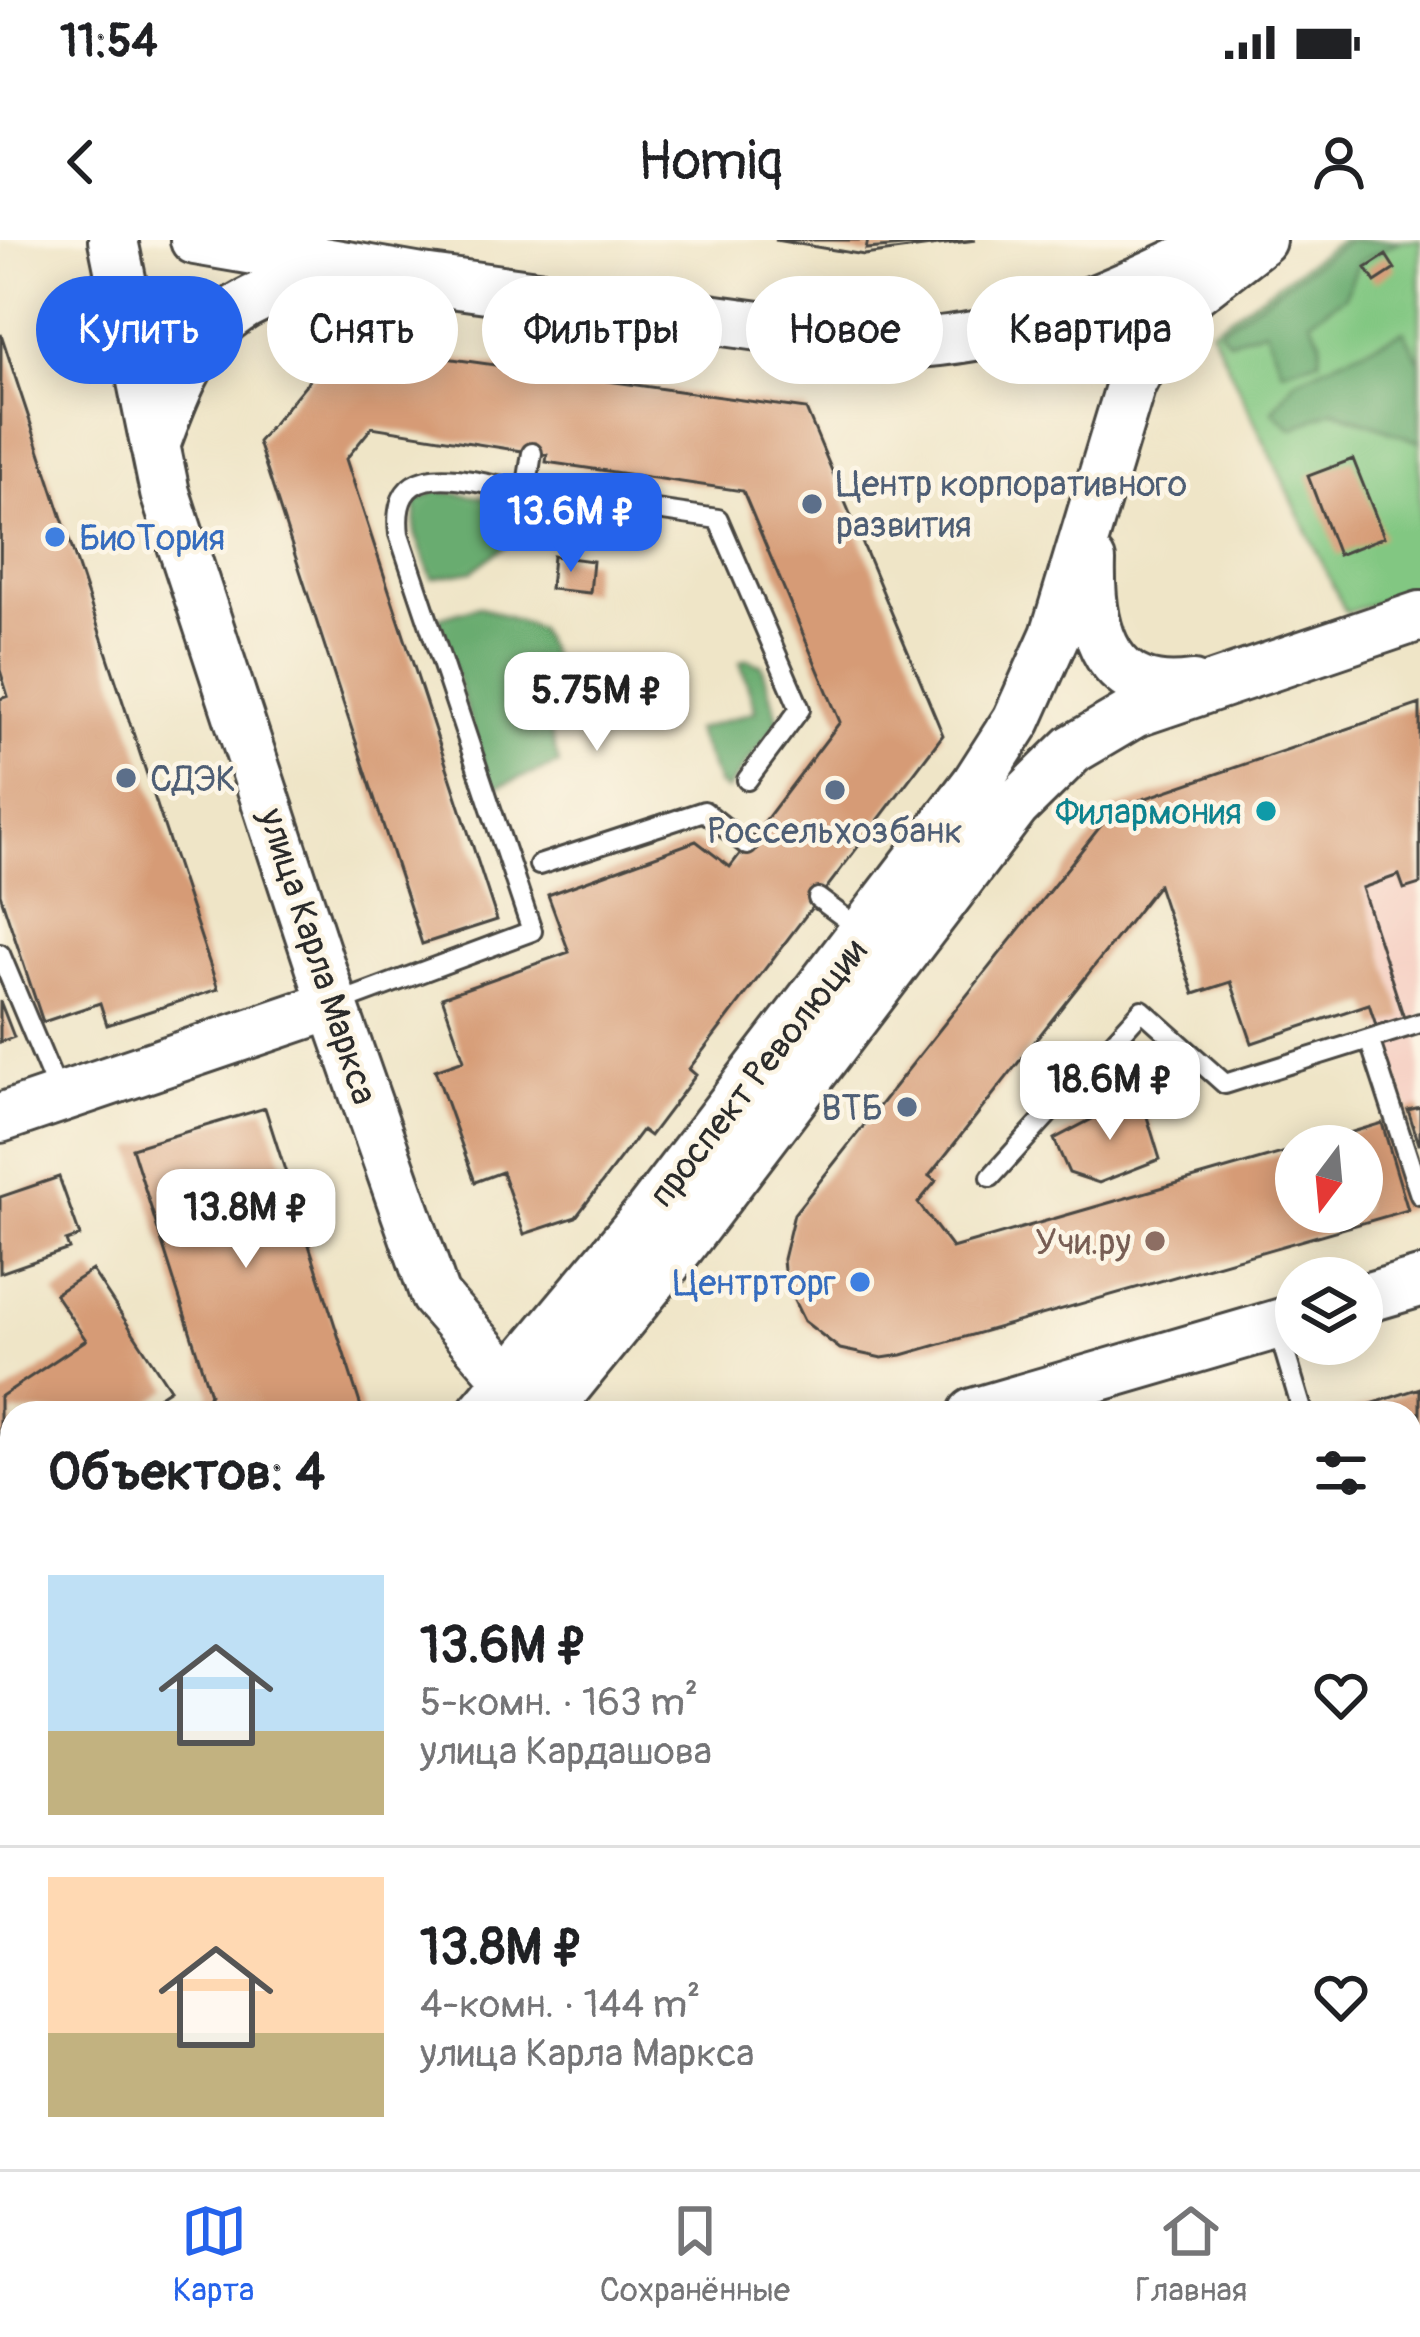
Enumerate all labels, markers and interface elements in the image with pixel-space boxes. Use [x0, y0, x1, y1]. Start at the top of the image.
text: 11:54 [60, 14, 158, 70]
text: Homiq [638, 128, 782, 196]
icon: back [48, 129, 114, 195]
icon: person [1306, 129, 1372, 195]
chip: Купить [36, 276, 243, 384]
chip: Снять [267, 276, 458, 384]
chip: Фильтры [482, 276, 722, 384]
chip: Новое [746, 276, 943, 384]
chip: Квартира [967, 276, 1214, 384]
place label: Центр корпоративного развития [836, 462, 1187, 548]
pin: 13.6M ₽ [460, 473, 682, 575]
text: 13.6M ₽ [507, 487, 635, 536]
marker: Центр корпоративного развития [799, 491, 825, 517]
place label: БиоТория [79, 516, 225, 561]
marker: БиоТория [42, 524, 68, 550]
pin: 5.75M ₽ [486, 652, 708, 754]
text: 5.75M ₽ [531, 666, 663, 715]
place label: СДЭК [150, 757, 236, 802]
marker: СДЭК [113, 765, 139, 791]
marker: Россельхозбанк [822, 777, 848, 803]
place label: Филармония [1055, 790, 1242, 835]
marker: Филармония [1253, 798, 1279, 824]
street label: улица Карла Маркса [248, 802, 387, 1110]
place label: Россельхозбанк [707, 809, 963, 854]
street label: проспект Революции [640, 930, 877, 1216]
pin: 18.6M ₽ [999, 1041, 1221, 1143]
text: 18.6M ₽ [1047, 1055, 1173, 1104]
place label: ВТБ [821, 1086, 883, 1131]
marker: ВТБ [894, 1094, 920, 1120]
north arrow [1275, 1125, 1383, 1233]
map controls [1275, 1125, 1383, 1365]
pin: 13.8M ₽ [135, 1169, 357, 1271]
text: 13.8M ₽ [183, 1183, 309, 1232]
place label: Учи.ру [1035, 1220, 1131, 1265]
marker: Учи.ру [1142, 1228, 1168, 1254]
button: layers [1275, 1257, 1383, 1365]
place label: Центрторг [673, 1261, 836, 1306]
marker: Центрторг [847, 1269, 873, 1295]
icon: filters [1308, 1440, 1374, 1506]
text: Объектов: 4 [48, 1441, 325, 1505]
text: 13.6M ₽ [420, 1614, 588, 1678]
icon: home [144, 1623, 288, 1767]
icon: heart [1308, 1662, 1374, 1728]
text: 5-комн. · 163 m² [420, 1678, 698, 1727]
text: улица Кардашова [420, 1727, 712, 1776]
text: 13.8M ₽ [420, 1916, 584, 1980]
icon: home [144, 1925, 288, 2069]
icon: heart [1308, 1964, 1374, 2030]
text: 4-комн. · 144 m² [420, 1980, 700, 2029]
text: улица Карла Маркса [420, 2029, 754, 2078]
tab: Карта [173, 2198, 254, 2311]
tab: Сохранённые [600, 2198, 790, 2311]
tab: Главная [1135, 2198, 1247, 2311]

